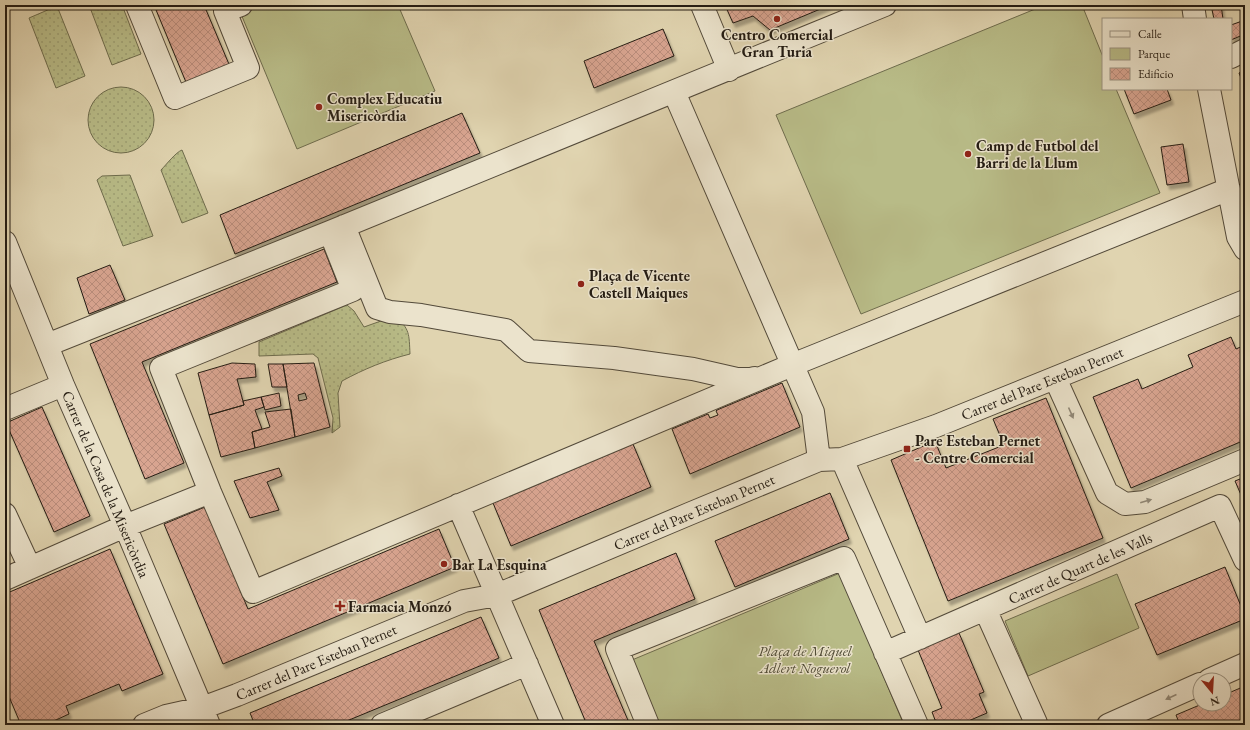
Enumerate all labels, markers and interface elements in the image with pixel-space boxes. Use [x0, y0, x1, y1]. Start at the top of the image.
marker: Centro Comercial Gran Turia [772, 14, 782, 24]
legend [1102, 18, 1232, 90]
place label: Centro Comercial Gran Turia [721, 25, 834, 61]
text: Calle [1138, 26, 1162, 42]
text: Parque [1138, 46, 1170, 62]
text: Edificio [1138, 66, 1174, 82]
place label: Complex Educatiu Misericòrdia [327, 89, 443, 125]
marker: Complex Educatiu Misericòrdia [314, 102, 324, 112]
place label: Camp de Futbol del Barri de la Llum [976, 136, 1099, 172]
marker: Camp de Futbol del Barri de la Llum [963, 149, 973, 159]
place label: Plaça de Vicente Castell Maiques [589, 266, 690, 302]
marker: Plaça de Vicente Castell Maiques [576, 279, 586, 289]
street label: Carrer del Pare Esteban Pernet [958, 342, 1126, 424]
street label: Carrer de la Casa de la Misericòrdia [58, 388, 154, 580]
one-way arrow [1068, 408, 1074, 419]
place label: Pare Esteban Pernet - Centre Comercial [915, 431, 1040, 467]
marker: Pare Esteban Pernet - Centre Comercial [902, 444, 912, 454]
street label: Carrer del Pare Esteban Pernet [611, 469, 778, 555]
one-way arrow [1141, 498, 1153, 504]
street label: Carrer de Quart de les Valls [1005, 528, 1155, 608]
place label: Bar La Esquina [452, 555, 547, 574]
marker: Bar La Esquina [439, 559, 449, 569]
place label: Farmacia Monzó [348, 597, 452, 616]
marker: Farmacia Monzó [335, 601, 345, 611]
street label: Carrer del Pare Esteban Pernet [233, 619, 400, 705]
park label: Plaça de Miquel Adlert Noguerol [758, 641, 852, 677]
north arrow [1192, 672, 1232, 712]
text: N [1209, 693, 1221, 710]
one-way arrow [1165, 694, 1177, 700]

